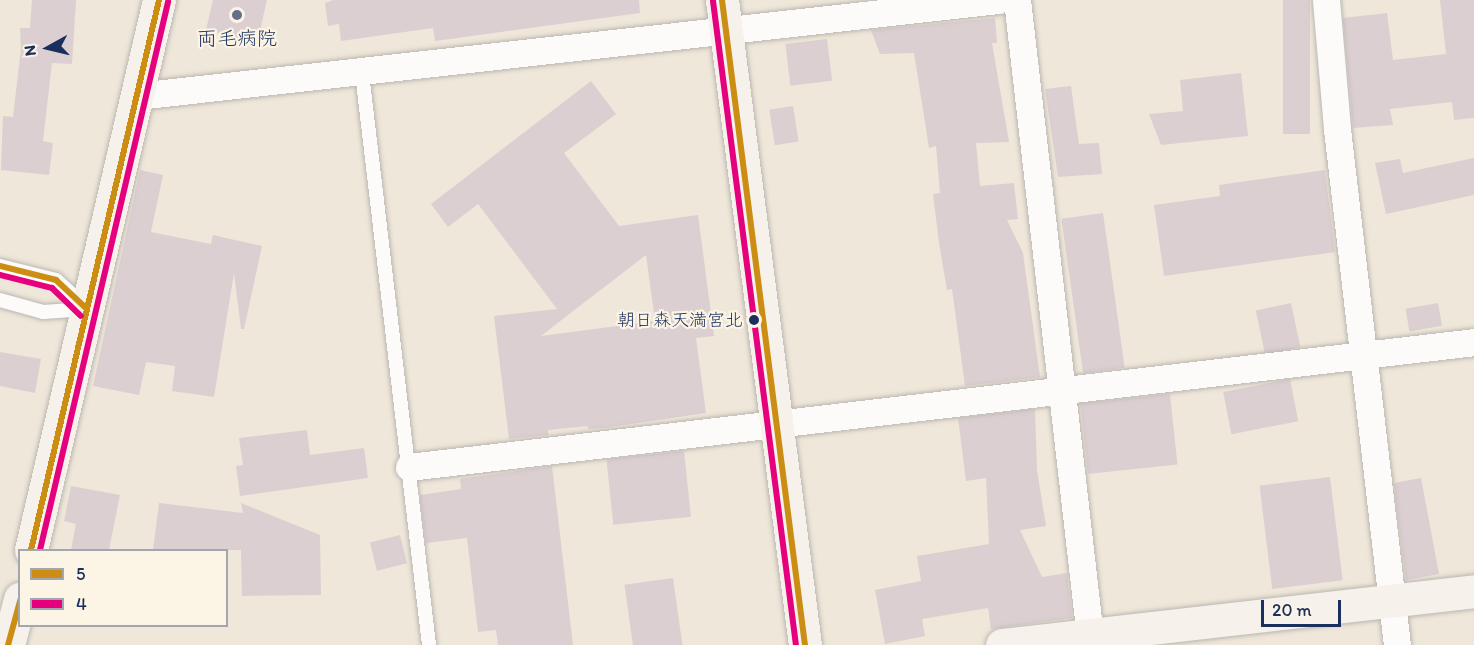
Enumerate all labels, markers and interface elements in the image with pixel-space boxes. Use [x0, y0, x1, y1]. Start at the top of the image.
marker: 両毛病院 [228, 6, 246, 24]
north arrow [18, 18, 78, 78]
place label: 両毛病院 [197, 26, 277, 50]
text: N [20, 44, 40, 57]
place label: 朝日森天満宮北 [617, 309, 743, 331]
marker: 朝日森天満宮北 [748, 314, 760, 326]
legend [18, 549, 228, 627]
text: 5 [76, 563, 85, 585]
scale bar [1264, 588, 1344, 626]
text: 4 [76, 593, 87, 615]
text: 20 m [1272, 599, 1312, 621]

